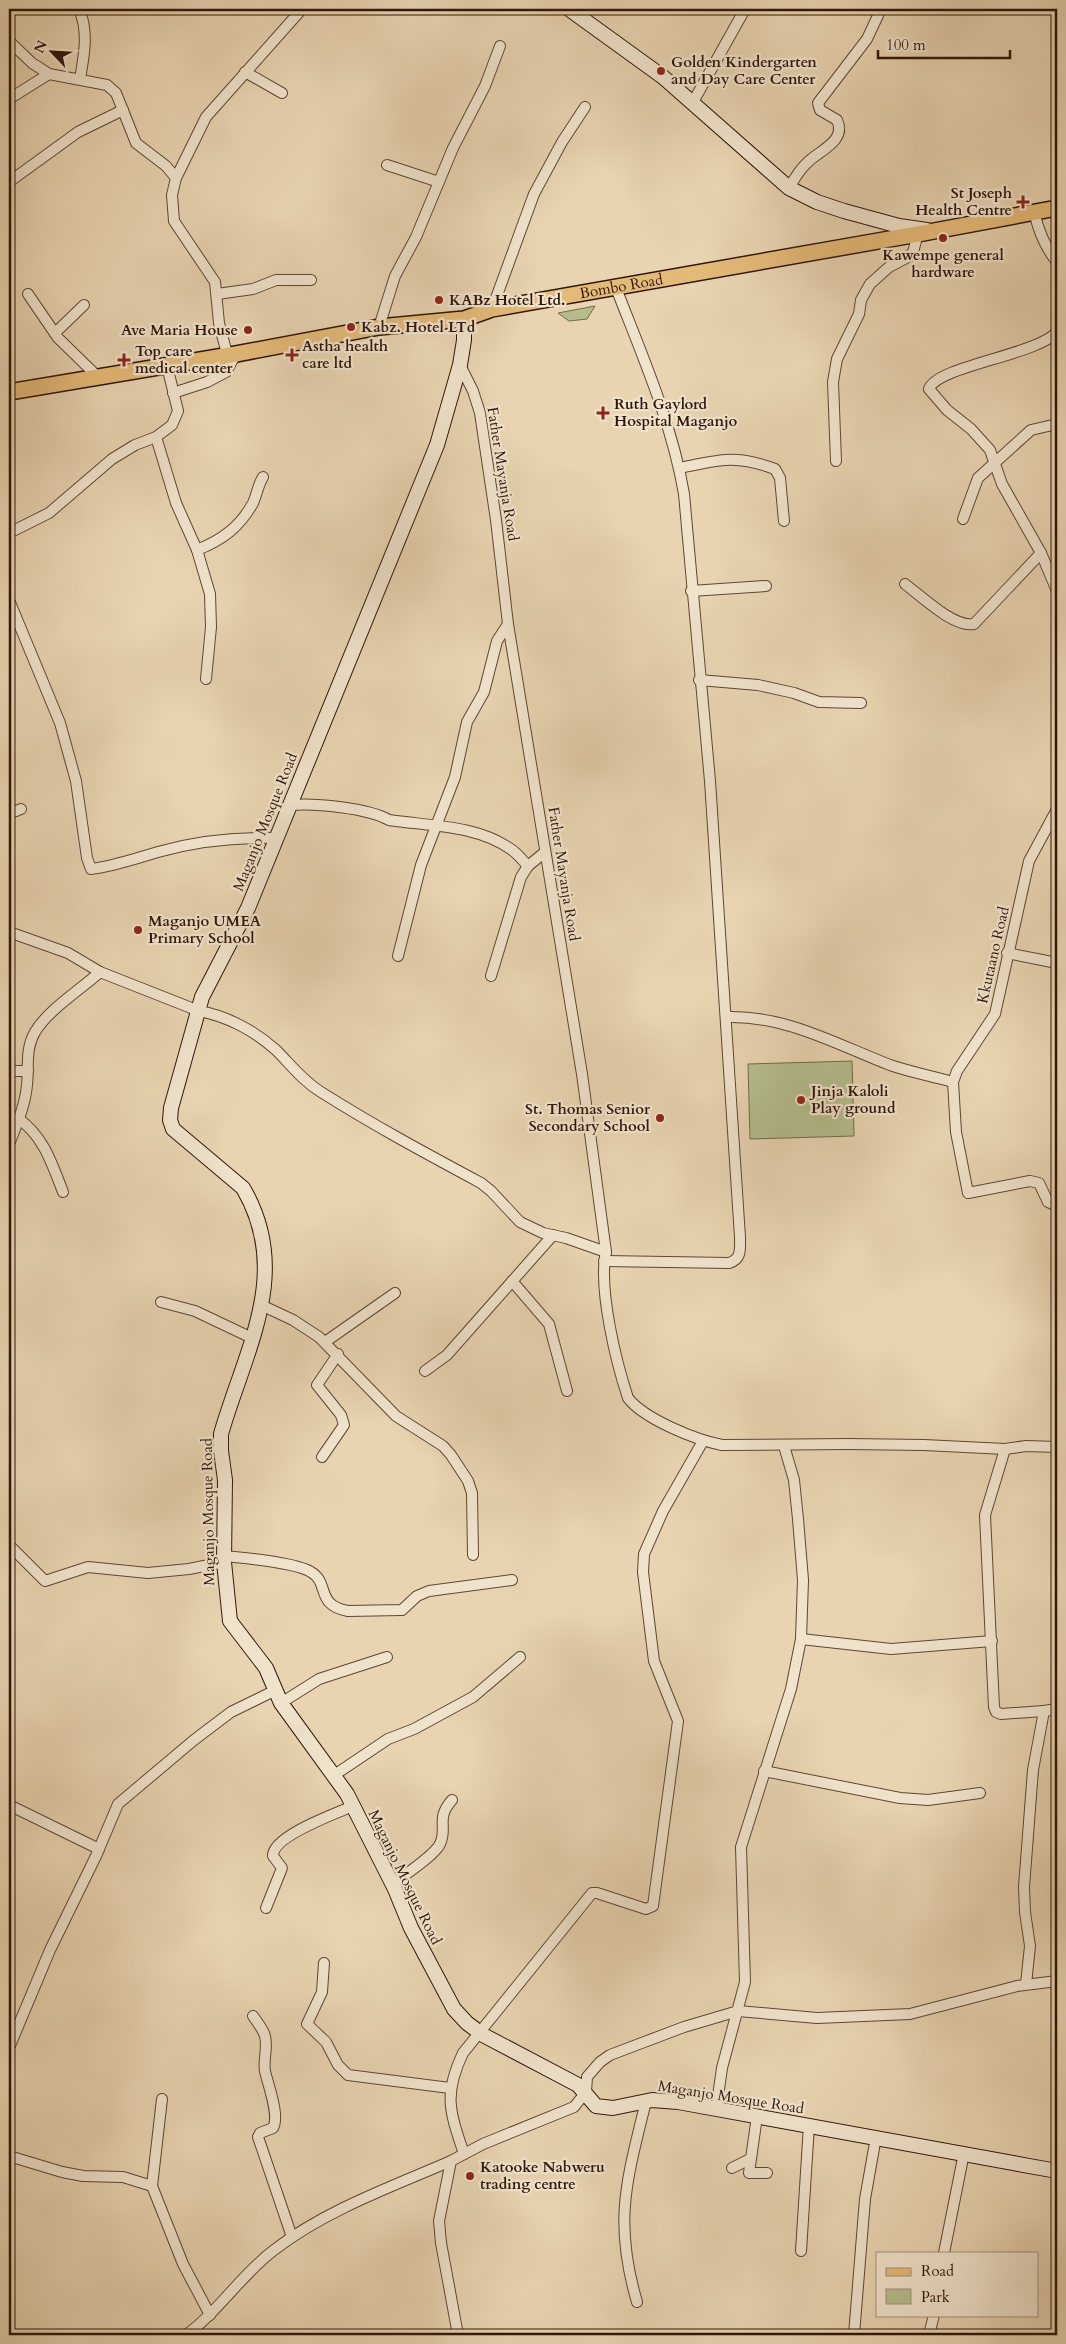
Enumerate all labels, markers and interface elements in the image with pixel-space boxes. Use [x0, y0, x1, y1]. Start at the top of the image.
north arrow [28, 28, 78, 78]
scale bar [878, 28, 1011, 60]
text: 100 m [886, 35, 926, 55]
text: N [29, 37, 52, 56]
place label: Golden Kindergarten and Day Care Center [671, 52, 817, 89]
marker: Golden Kindergarten and Day Care Center [655, 65, 667, 77]
place label: St Joseph Health Centre [915, 183, 1013, 220]
marker: St Joseph Health Centre [1016, 195, 1030, 209]
marker: Kawempe general hardware [937, 232, 949, 244]
place label: Kawempe general hardware [882, 245, 1004, 282]
street label: Bombo Road [578, 269, 664, 303]
place label: KABz Hotel Ltd. [449, 290, 565, 310]
marker: KABz Hotel Ltd. [433, 294, 445, 306]
place label: Kabz. Hotel LTd [361, 317, 476, 337]
place label: Ave Maria House [121, 320, 238, 340]
marker: Kabz. Hotel LTd [345, 321, 357, 333]
marker: Ave Maria House [242, 324, 254, 336]
place label: Astha health care ltd [302, 336, 389, 373]
place label: Top care medical center [135, 341, 234, 378]
marker: Astha health care ltd [286, 349, 298, 361]
marker: Top care medical center [117, 353, 131, 367]
place label: Ruth Gaylord Hospital Maganjo [614, 394, 738, 431]
street label: Father Mayanja Road [483, 405, 523, 543]
marker: Ruth Gaylord Hospital Maganjo [596, 406, 610, 420]
street label: Maganjo Mosque Road [228, 750, 302, 894]
street label: Father Mayanja Road [544, 805, 584, 943]
street label: Kkutaano Road [972, 905, 1014, 1005]
place label: Maganjo UMEA Primary School [148, 911, 262, 948]
marker: Maganjo UMEA Primary School [132, 924, 144, 936]
place label: Jinja Kaloli Play ground [809, 1081, 896, 1118]
marker: Jinja Kaloli Play ground [795, 1094, 807, 1106]
place label: St. Thomas Senior Secondary School [525, 1099, 651, 1136]
marker: St. Thomas Senior Secondary School [654, 1112, 666, 1124]
street label: Maganjo Mosque Road [197, 1438, 219, 1586]
street label: Maganjo Mosque Road [364, 1806, 446, 1948]
street label: Maganjo Mosque Road [656, 2076, 806, 2118]
place label: Katooke Nabweru trading centre [480, 2157, 605, 2194]
marker: Katooke Nabweru trading centre [464, 2170, 476, 2182]
legend [876, 2252, 1038, 2316]
text: Road [921, 2261, 954, 2281]
text: Park [921, 2287, 950, 2307]

